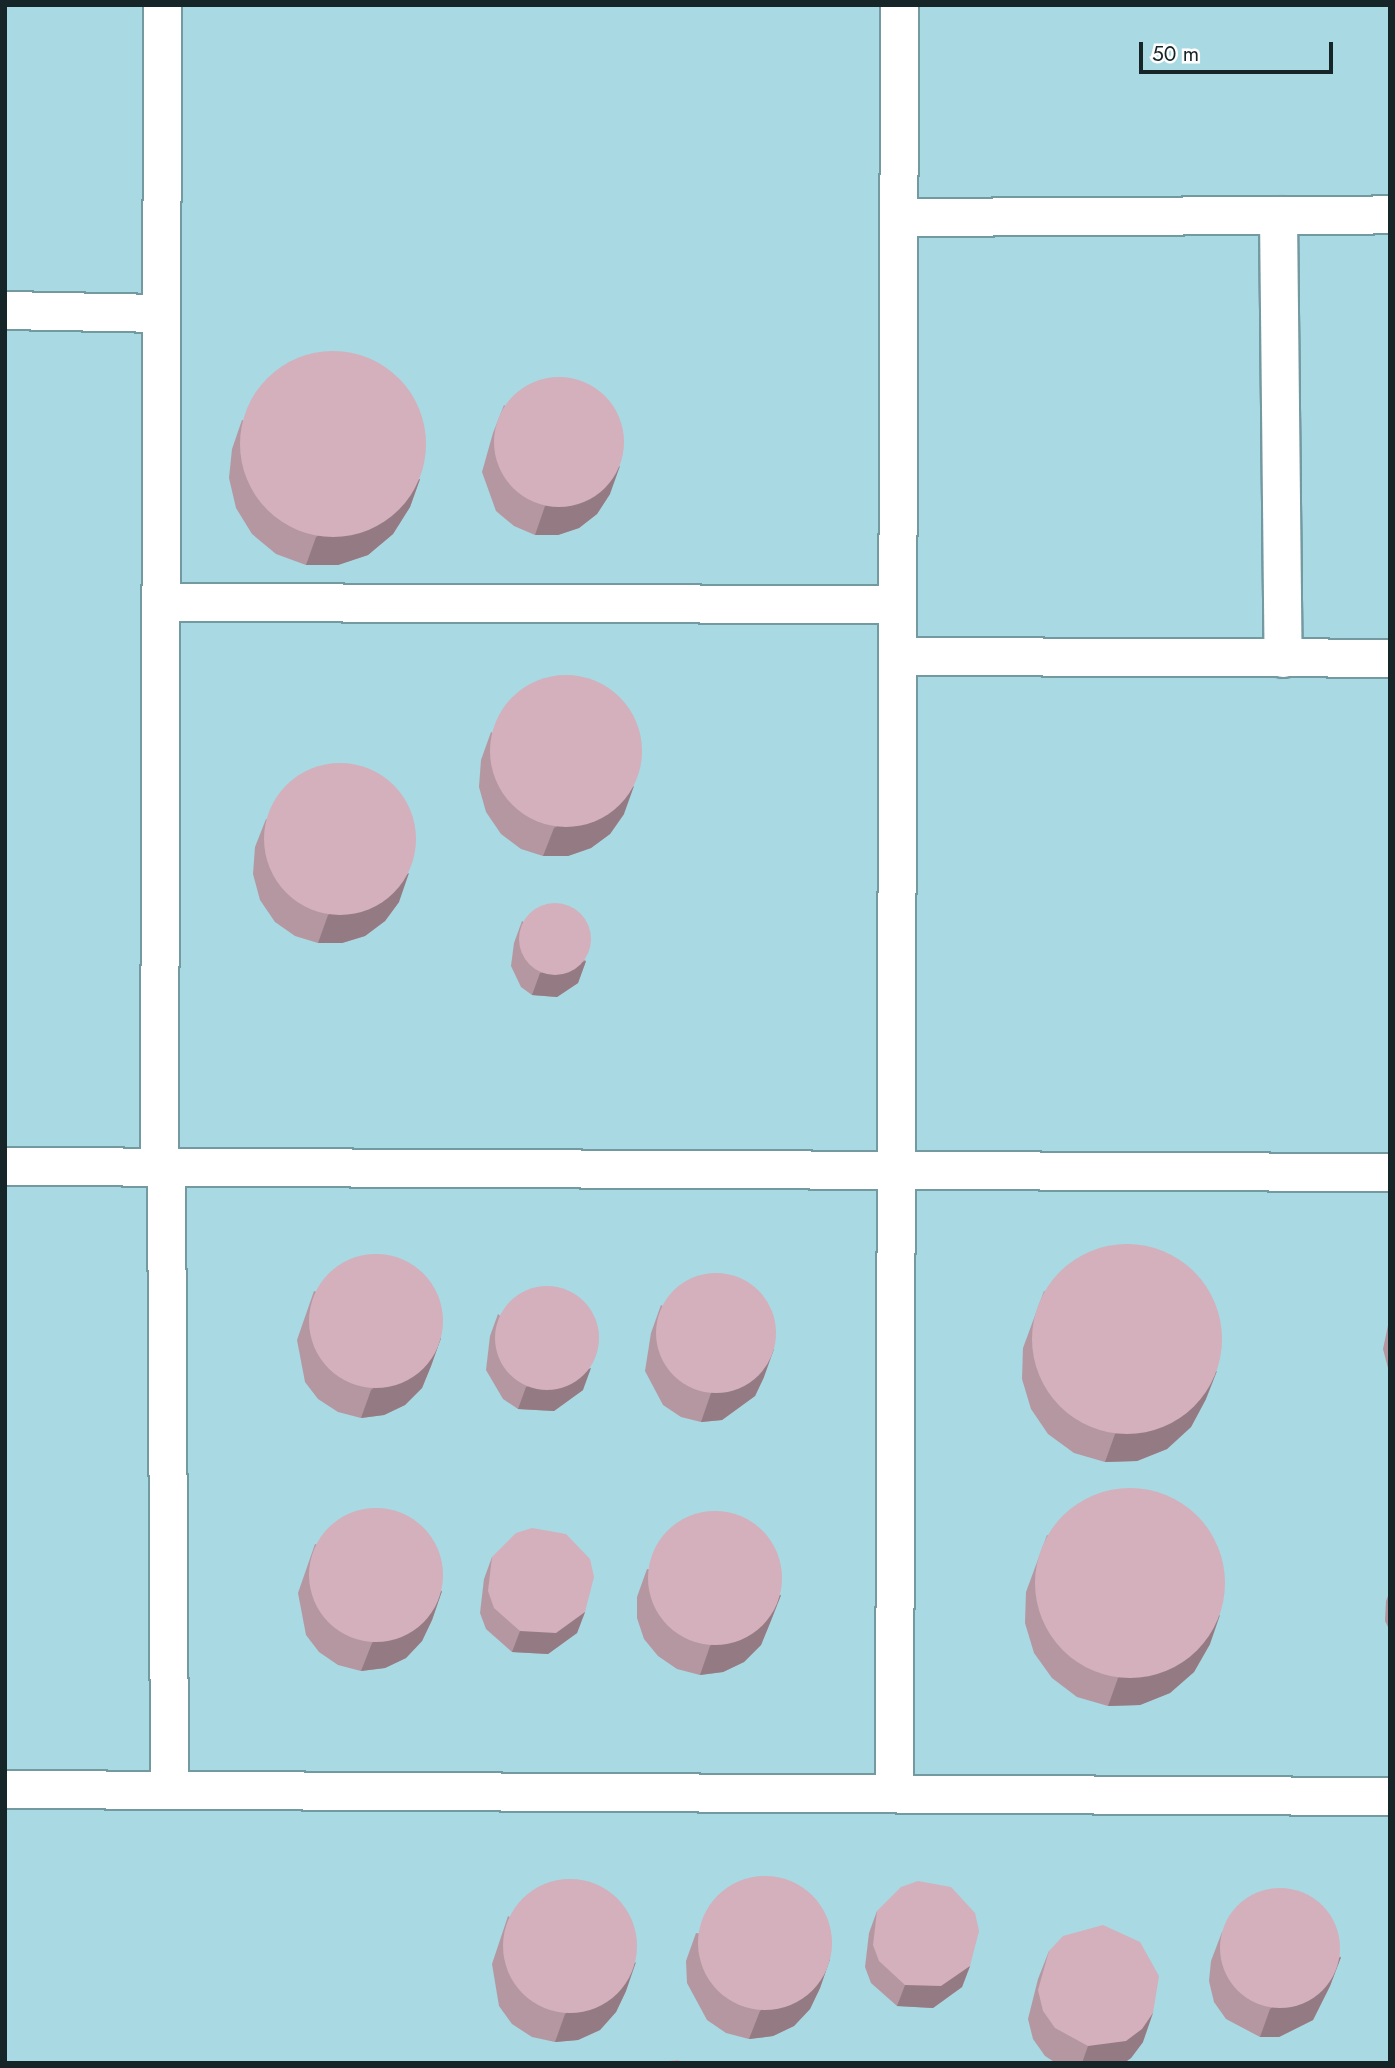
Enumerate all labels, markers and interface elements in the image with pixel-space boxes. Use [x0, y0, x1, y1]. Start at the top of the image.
scale bar [1143, 28, 1337, 72]
text: 50 m [1152, 39, 1199, 69]

